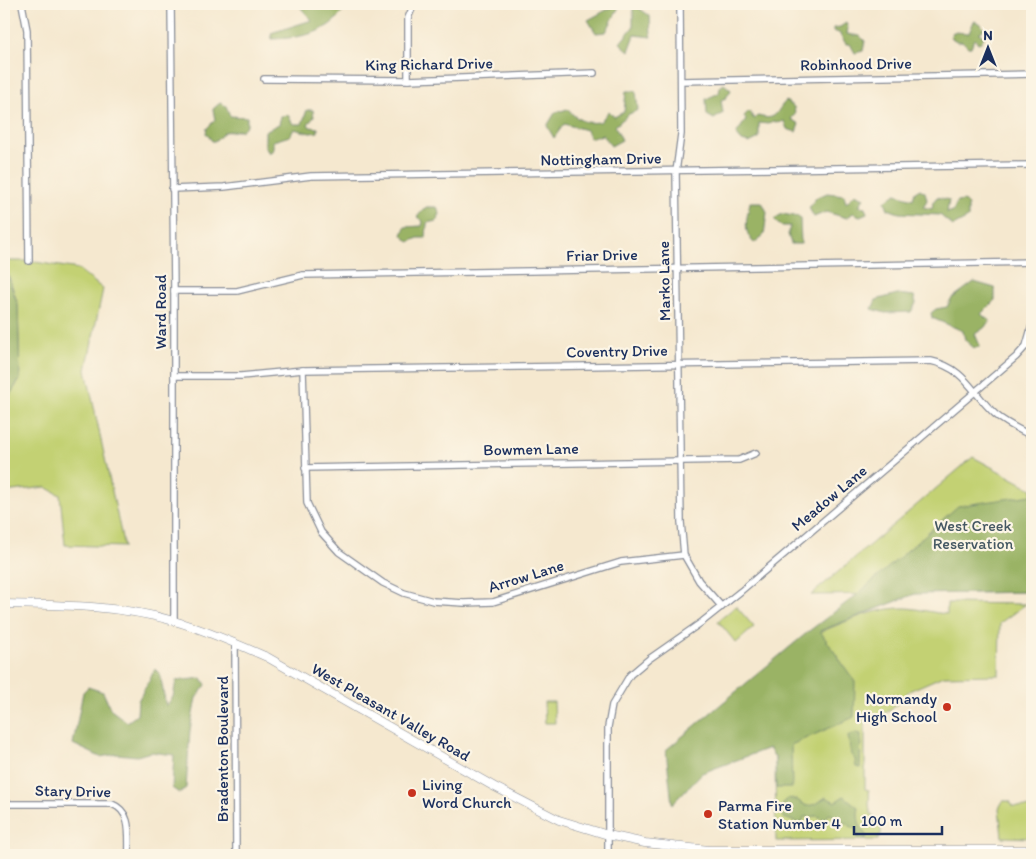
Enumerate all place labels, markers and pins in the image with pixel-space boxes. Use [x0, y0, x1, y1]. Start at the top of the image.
place label: Normandy High School [856, 689, 937, 726]
marker: Normandy High School [941, 701, 953, 713]
place label: Living Word Church [422, 775, 512, 812]
marker: Living Word Church [406, 787, 418, 799]
place label: Parma Fire Station Number 4 [718, 796, 841, 833]
marker: Parma Fire Station Number 4 [702, 808, 714, 820]

